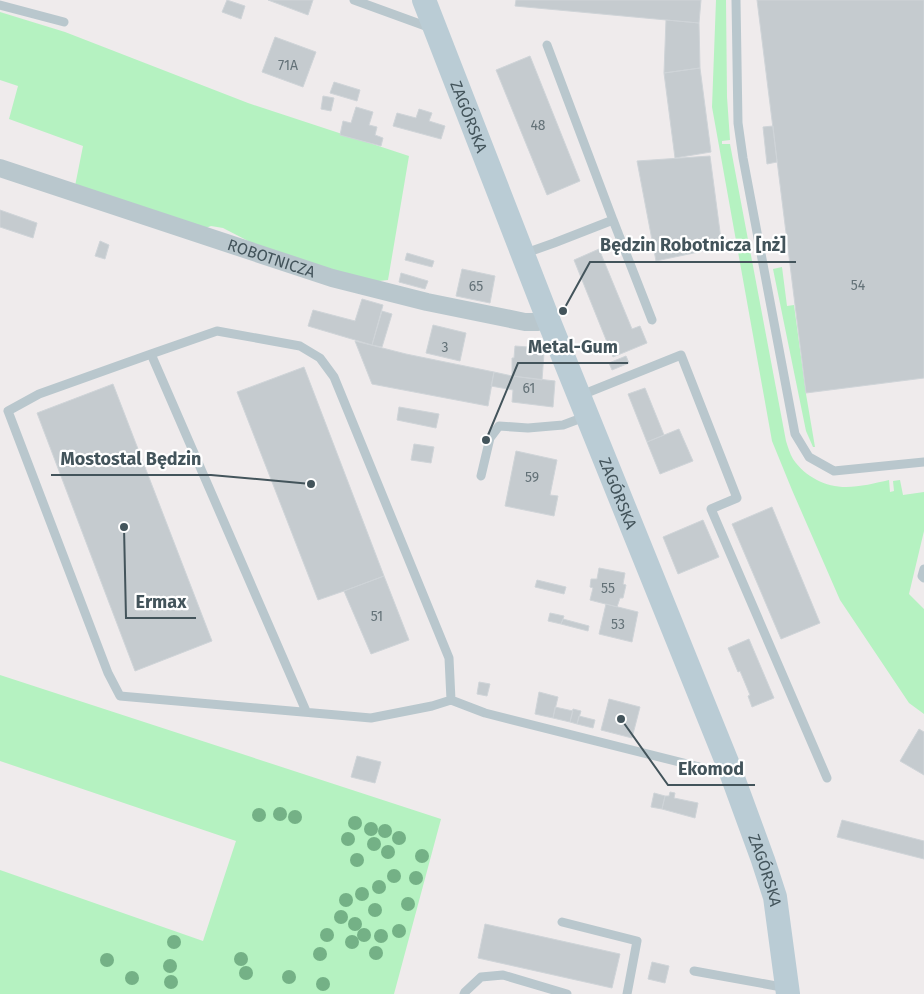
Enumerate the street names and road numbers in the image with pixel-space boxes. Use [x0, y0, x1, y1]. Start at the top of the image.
street label: ZAGÓRSKA [446, 78, 492, 156]
street label: ROBOTNICZA [225, 235, 318, 282]
street label: ZAGÓRSKA [595, 455, 641, 533]
street label: ZAGÓRSKA [744, 831, 785, 908]

